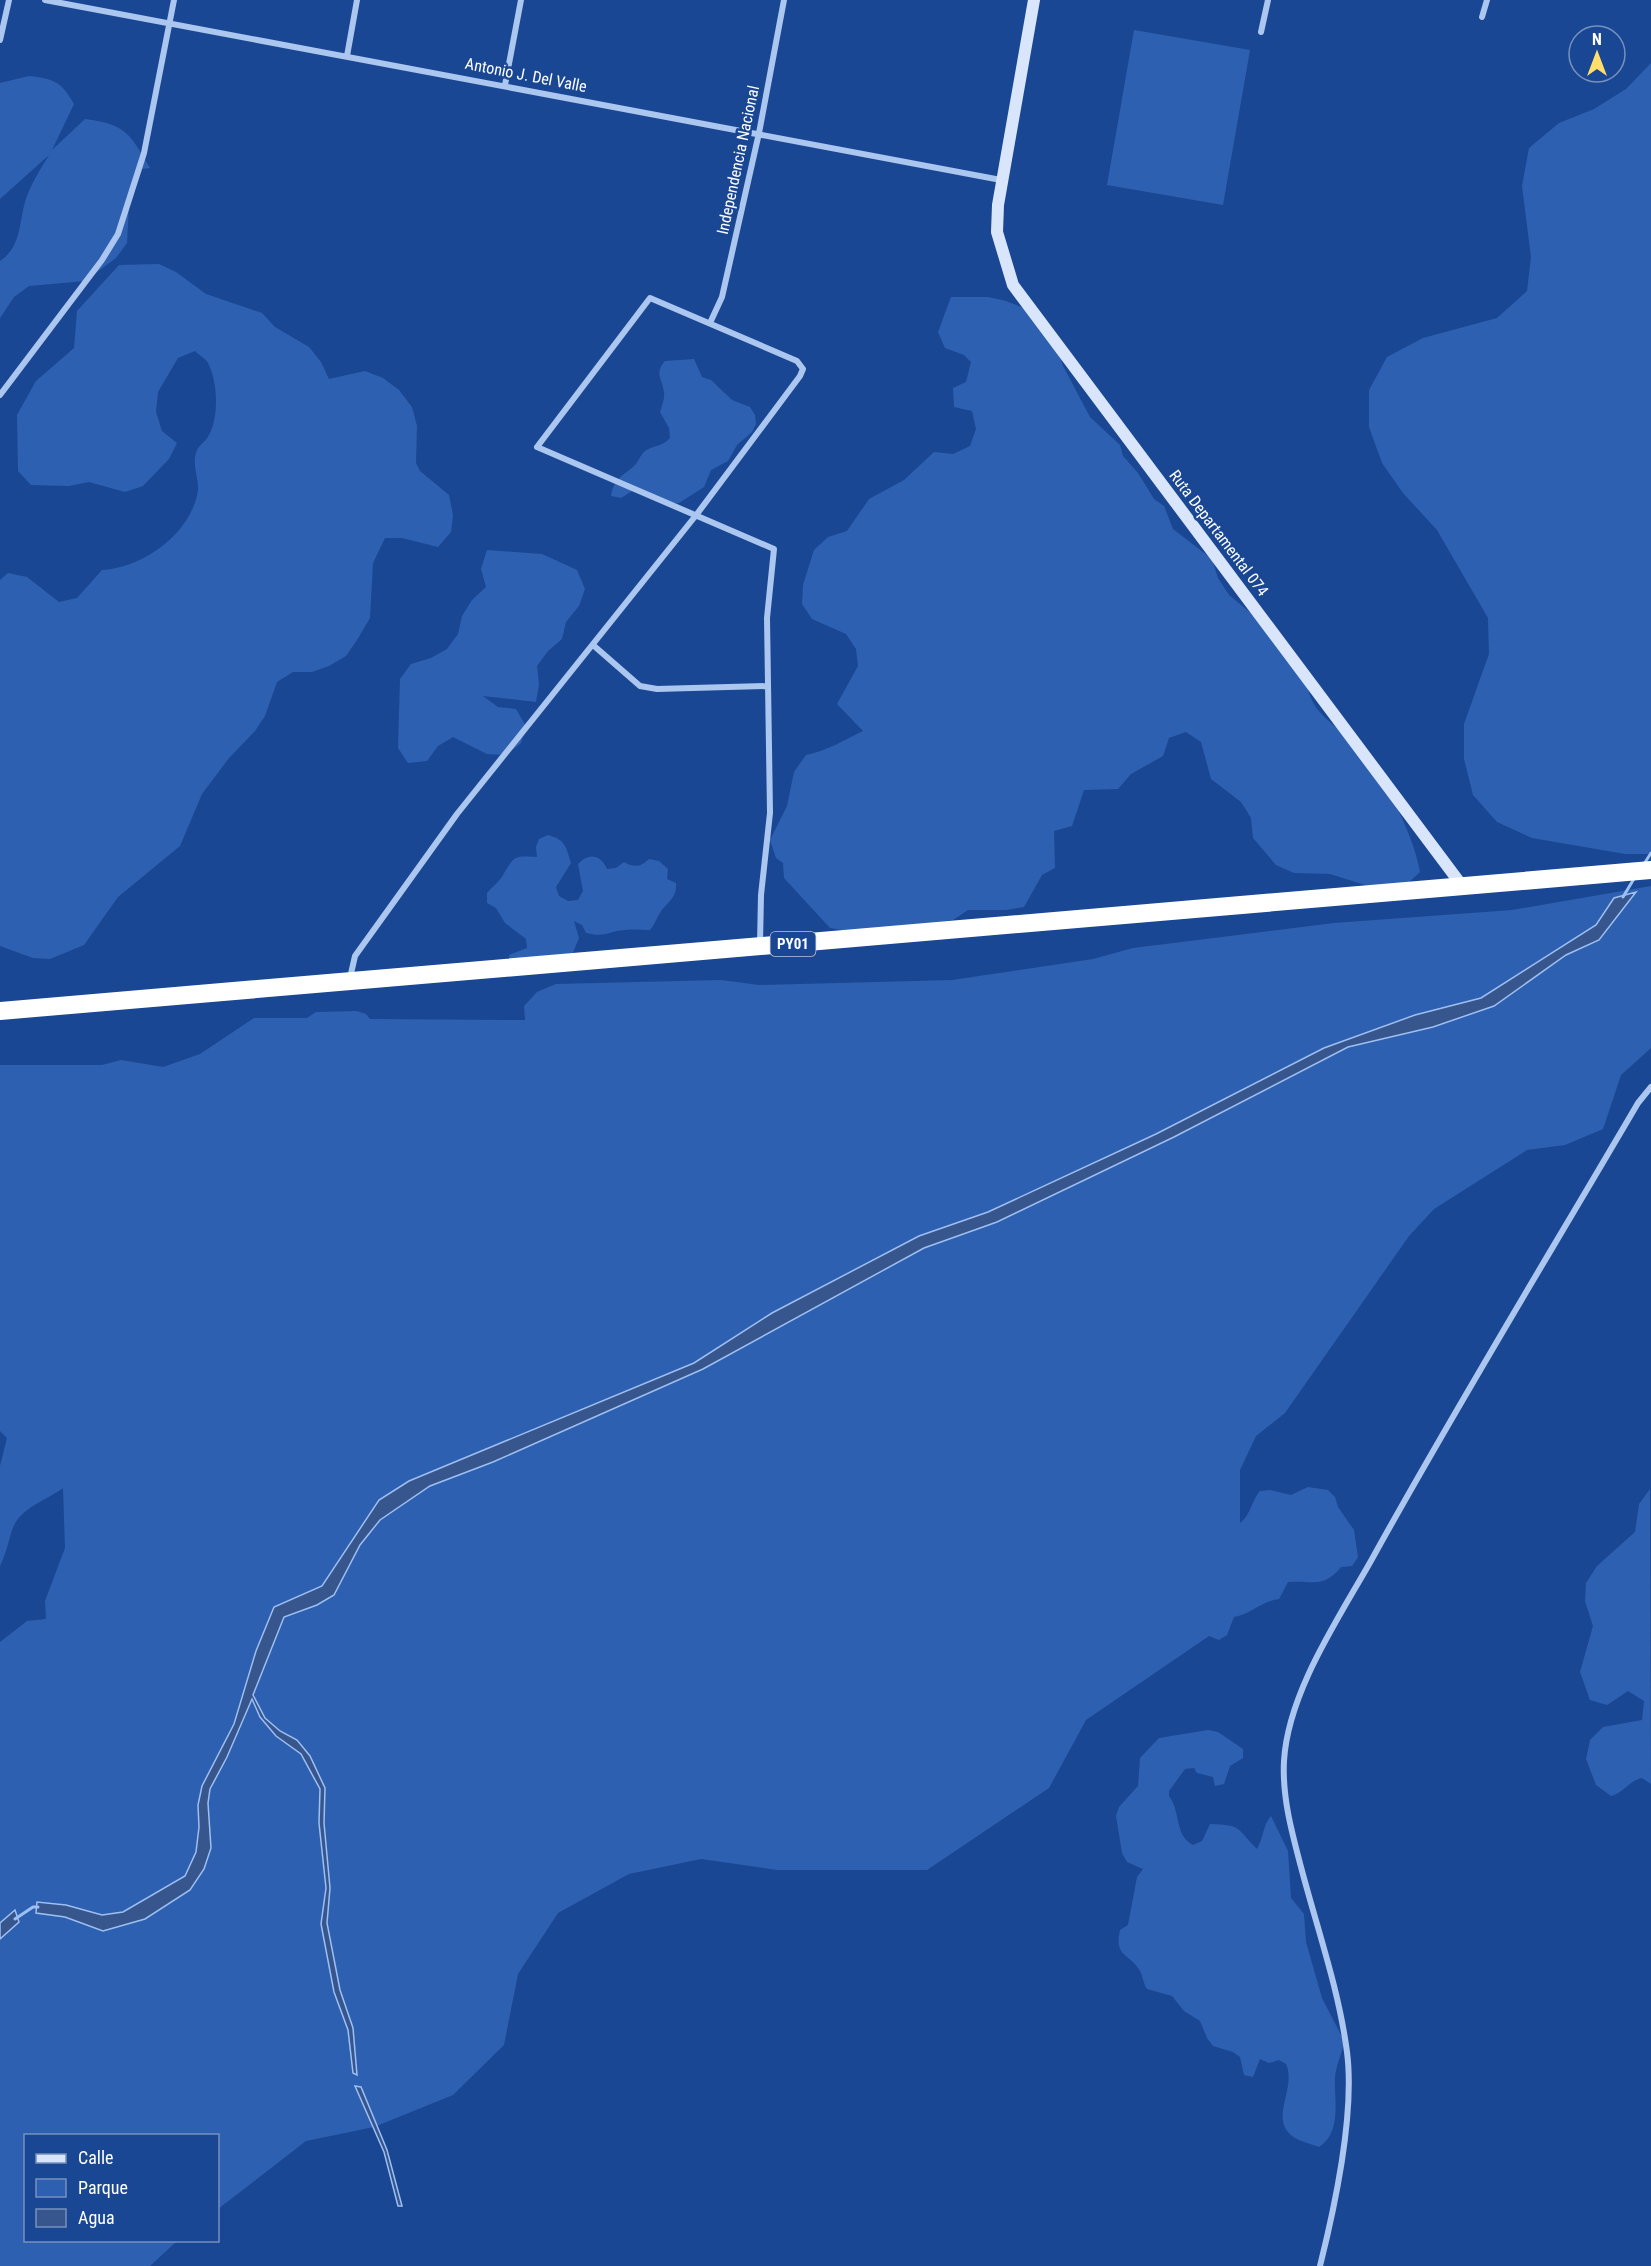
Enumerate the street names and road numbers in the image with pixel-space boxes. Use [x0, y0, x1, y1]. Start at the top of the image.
street label: Antonio J. Del Valle [464, 54, 588, 96]
street label: Independencia Nacional [713, 84, 763, 236]
street label: Ruta Departamental 074 [1165, 466, 1273, 600]
road number: PY01 [770, 932, 816, 956]

